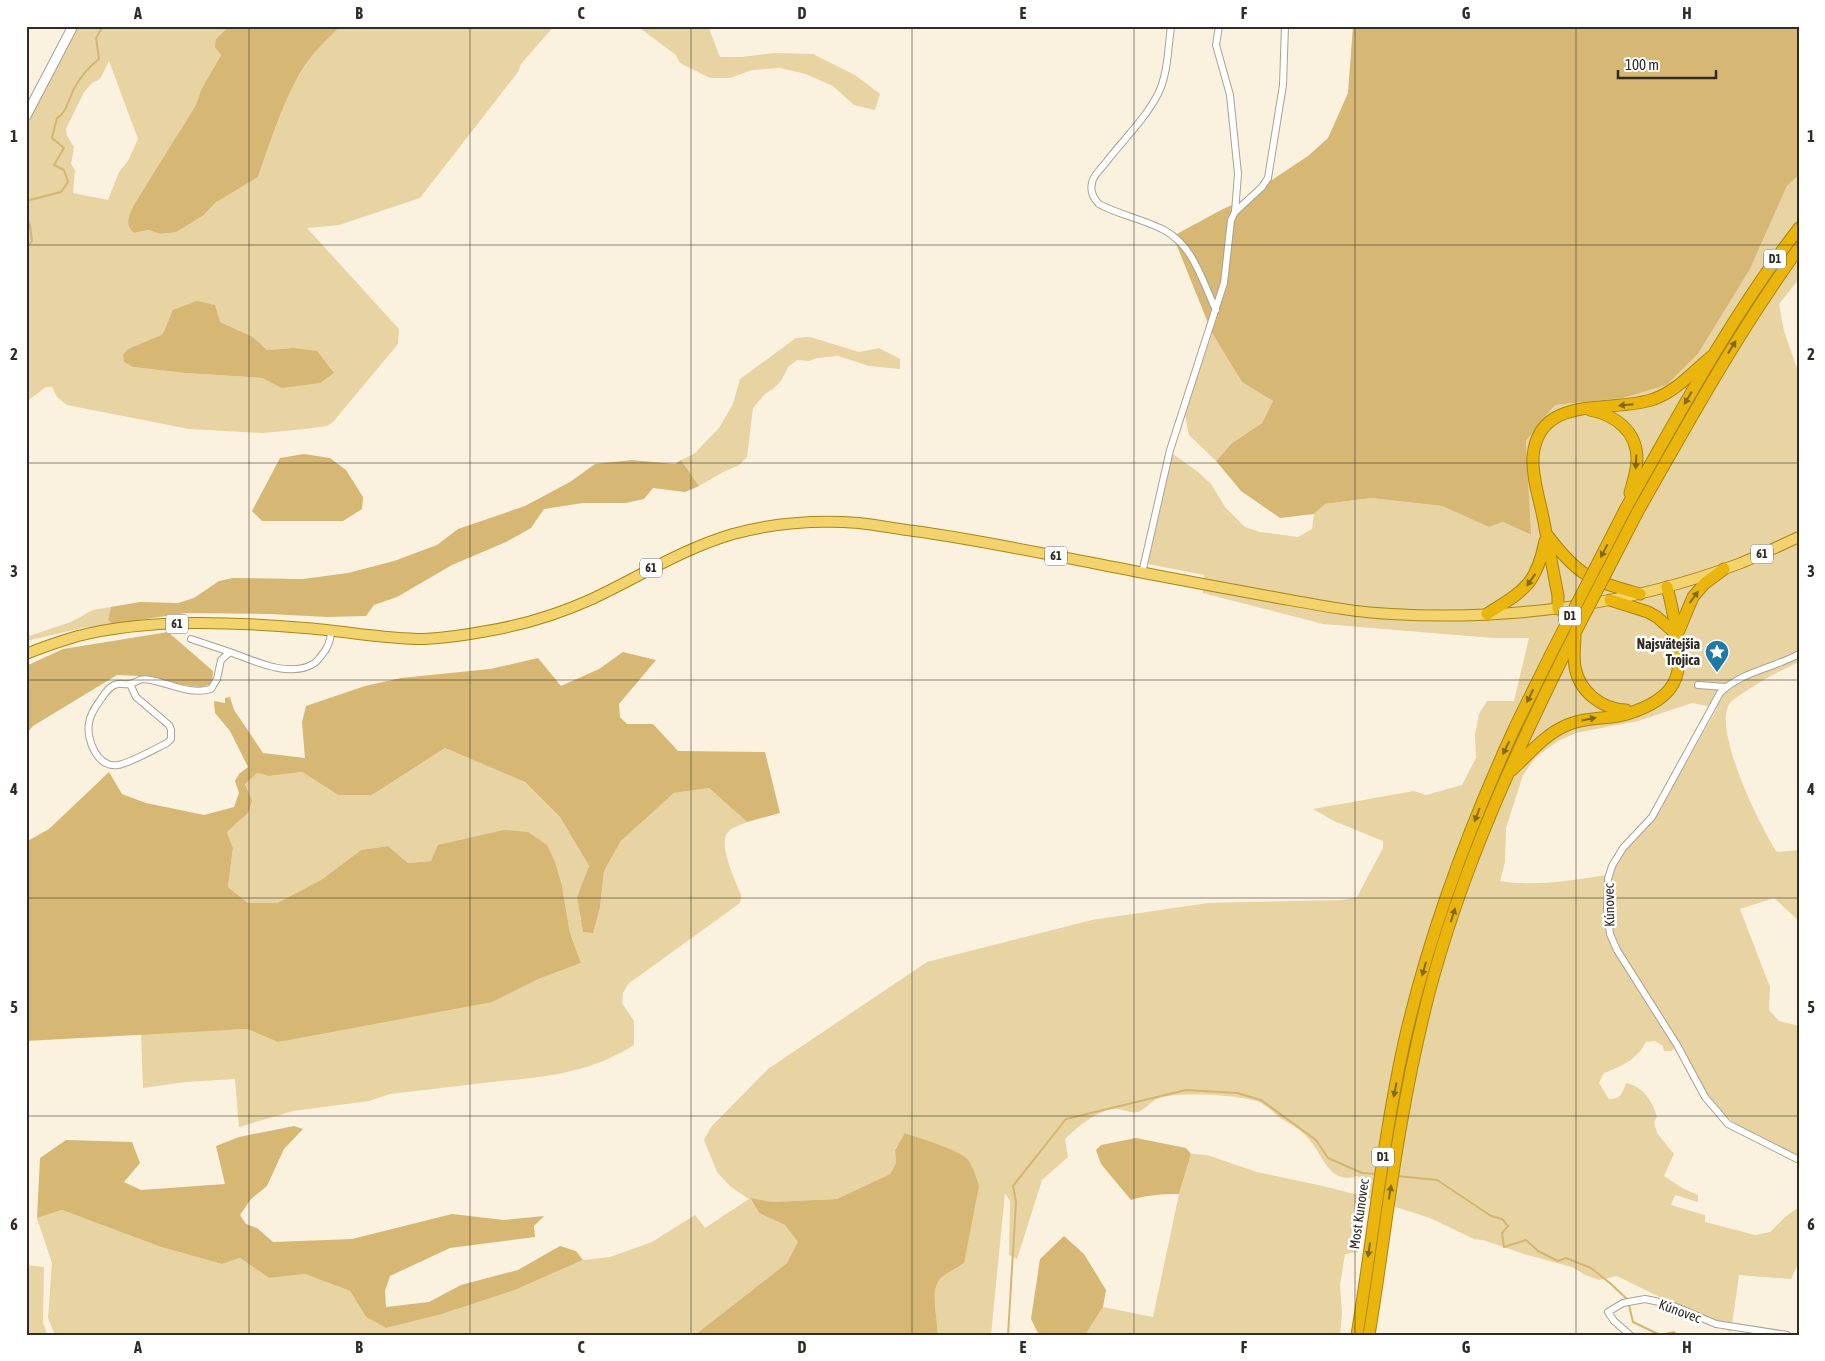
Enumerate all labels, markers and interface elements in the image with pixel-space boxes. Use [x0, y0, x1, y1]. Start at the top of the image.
text: A [133, 4, 142, 22]
text: B [355, 4, 363, 22]
text: C [577, 4, 585, 22]
text: D [798, 4, 807, 22]
text: E [1020, 4, 1027, 22]
text: F [1241, 4, 1248, 22]
text: G [1462, 4, 1471, 22]
text: H [1682, 4, 1692, 22]
scale bar [1618, 48, 1715, 80]
text: 100 m [1625, 56, 1659, 73]
text: 1 [10, 127, 18, 145]
text: 1 [1807, 127, 1815, 145]
road number: D1 [1764, 250, 1786, 268]
one-way arrow [1727, 341, 1737, 354]
text: 2 [10, 345, 18, 363]
text: 2 [1807, 345, 1815, 363]
one-way arrow [1683, 392, 1692, 405]
one-way arrow [1618, 401, 1634, 409]
one-way arrow [1632, 454, 1640, 470]
one-way arrow [1599, 544, 1608, 557]
road number: 61 [1751, 544, 1773, 564]
road number: 61 [1045, 546, 1067, 566]
road number: 61 [640, 558, 662, 578]
text: 3 [10, 562, 18, 580]
text: 3 [1807, 562, 1815, 580]
one-way arrow [1526, 573, 1536, 587]
one-way arrow [1689, 590, 1699, 604]
road number: D1 [1559, 606, 1581, 626]
road number: 61 [166, 614, 188, 634]
place label: Najsvätejšia Trojica [1637, 636, 1700, 668]
place icon: Najsvätejšia Trojica [1704, 639, 1730, 673]
one-way arrow [1526, 688, 1534, 703]
one-way arrow [1581, 715, 1596, 723]
one-way arrow [1502, 741, 1510, 755]
text: 4 [9, 780, 18, 798]
text: 4 [1806, 780, 1815, 798]
one-way arrow [1472, 808, 1480, 822]
street label: Kúnovec [1601, 882, 1617, 927]
one-way arrow [1449, 908, 1457, 923]
one-way arrow [1419, 961, 1427, 976]
text: 5 [10, 998, 18, 1016]
text: 5 [1807, 998, 1815, 1016]
one-way arrow [1391, 1082, 1399, 1097]
road number: D1 [1372, 1148, 1394, 1166]
street label: Most Kunovec [1346, 1177, 1372, 1250]
one-way arrow [1386, 1184, 1394, 1200]
text: 6 [10, 1215, 18, 1233]
text: 6 [1807, 1215, 1815, 1233]
one-way arrow [1365, 1242, 1373, 1258]
street label: Kúnovec [1657, 1296, 1704, 1326]
text: A [133, 1338, 142, 1356]
text: B [355, 1338, 363, 1356]
text: C [577, 1338, 585, 1356]
text: D [798, 1338, 807, 1356]
text: E [1020, 1338, 1027, 1356]
text: F [1241, 1338, 1248, 1356]
text: G [1462, 1338, 1471, 1356]
text: H [1682, 1338, 1692, 1356]

